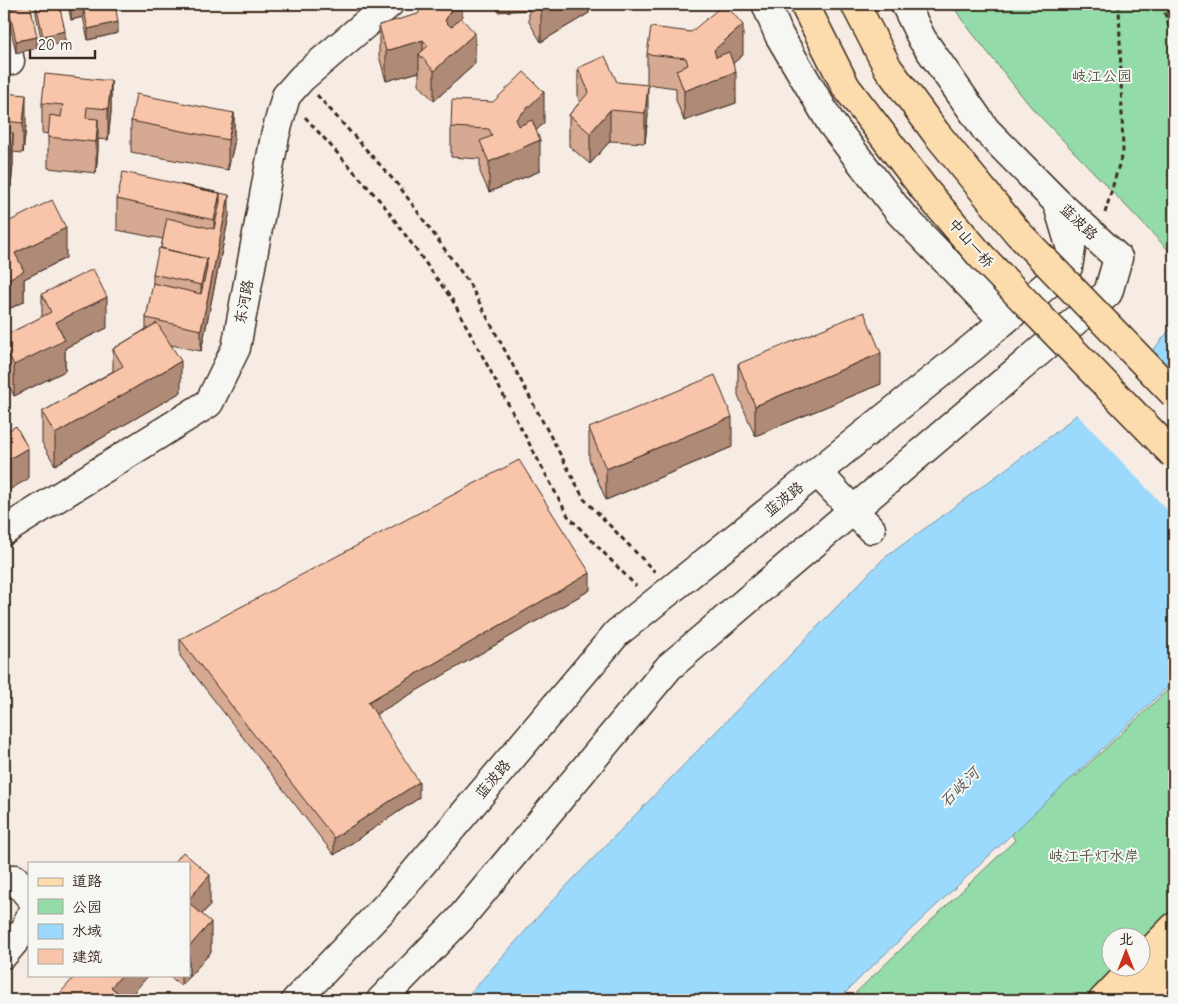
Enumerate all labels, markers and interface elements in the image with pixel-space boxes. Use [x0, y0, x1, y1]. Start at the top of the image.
scale bar [30, 28, 95, 60]
text: 20 m [38, 36, 72, 54]
park label: 岐江公园 [1072, 67, 1132, 85]
street label: 蓝波路 [1056, 200, 1102, 244]
street label: 中山一桥 [945, 214, 997, 272]
street label: 东河路 [231, 278, 257, 326]
street label: 蓝波路 [761, 478, 807, 520]
street label: 蓝波路 [472, 756, 514, 802]
water label: 石岐河 [936, 762, 985, 811]
park label: 岐江千灯水岸 [1049, 847, 1139, 865]
legend [28, 862, 190, 976]
text: 道路 [72, 872, 102, 890]
text: 公园 [72, 898, 102, 916]
text: 水域 [72, 922, 102, 940]
north arrow [1100, 926, 1150, 976]
text: 北 [1119, 931, 1133, 948]
text: 建筑 [72, 948, 102, 966]

